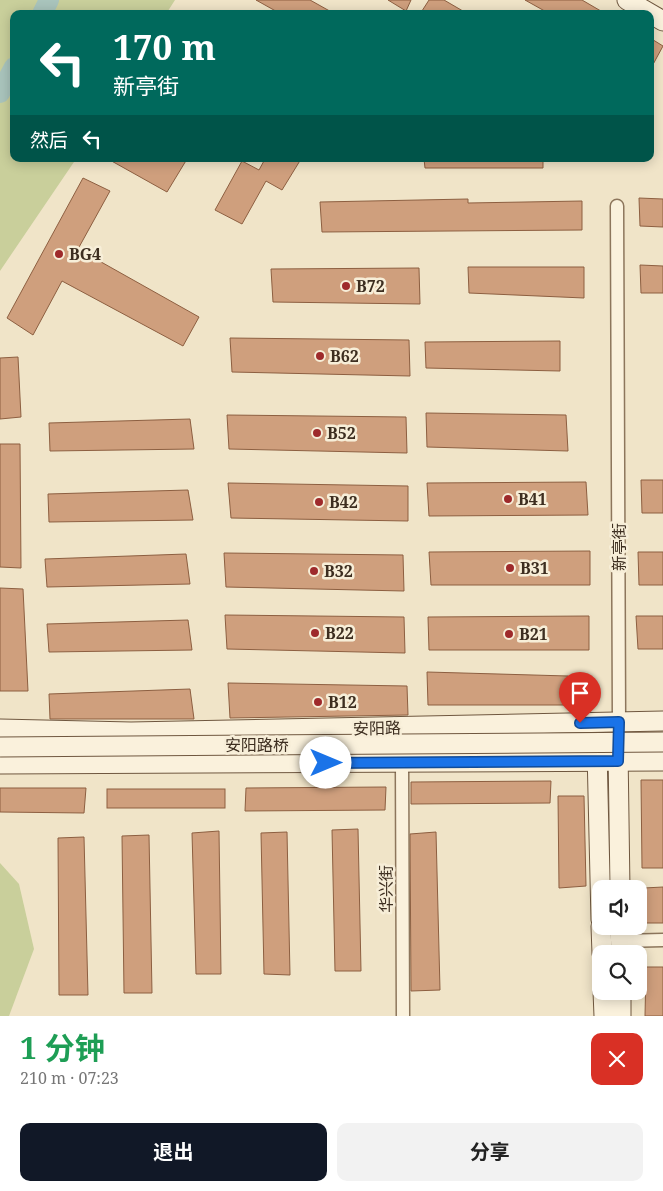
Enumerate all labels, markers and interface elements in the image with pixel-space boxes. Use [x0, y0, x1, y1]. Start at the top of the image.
text: 170 m [113, 23, 216, 70]
icon: left [30, 30, 95, 95]
text: 新亭街 [113, 70, 179, 100]
icon: left [78, 125, 106, 153]
text: 然后 [30, 127, 68, 153]
place label: BG4 [69, 243, 101, 265]
marker: BG4 [53, 248, 65, 260]
place label: B72 [356, 275, 385, 297]
marker: B72 [340, 280, 352, 292]
place label: B62 [330, 345, 359, 367]
marker: B62 [314, 350, 326, 362]
place label: B52 [327, 422, 356, 444]
marker: B52 [311, 427, 323, 439]
place label: B41 [518, 488, 547, 510]
place label: B42 [329, 491, 358, 513]
marker: B41 [502, 493, 514, 505]
marker: B42 [313, 496, 325, 508]
street label: 新亭街 [608, 523, 630, 571]
place label: B31 [520, 557, 549, 579]
place label: B32 [324, 560, 353, 582]
marker: B31 [504, 562, 516, 574]
marker: B32 [308, 565, 320, 577]
place label: B22 [325, 622, 354, 644]
place label: B21 [519, 623, 548, 645]
marker: B22 [309, 627, 321, 639]
marker: B21 [503, 628, 515, 640]
pin [559, 672, 601, 723]
icon: arrive [566, 679, 594, 707]
place label: B12 [328, 691, 357, 713]
marker: B12 [312, 696, 324, 708]
street label: 安阳路 [353, 717, 401, 739]
street label: 安阳路桥 [225, 734, 289, 756]
position arrow [299, 736, 351, 788]
street label: 华兴街 [375, 865, 397, 913]
map controls [592, 880, 647, 1000]
button: sound [592, 880, 647, 935]
button: search [592, 945, 647, 1000]
text: 1 分钟 [20, 1027, 105, 1068]
button: close [591, 1033, 643, 1085]
text: 210 m · 07:23 [20, 1067, 119, 1089]
button: 退出 [20, 1123, 327, 1181]
button: 分享 [337, 1123, 643, 1181]

